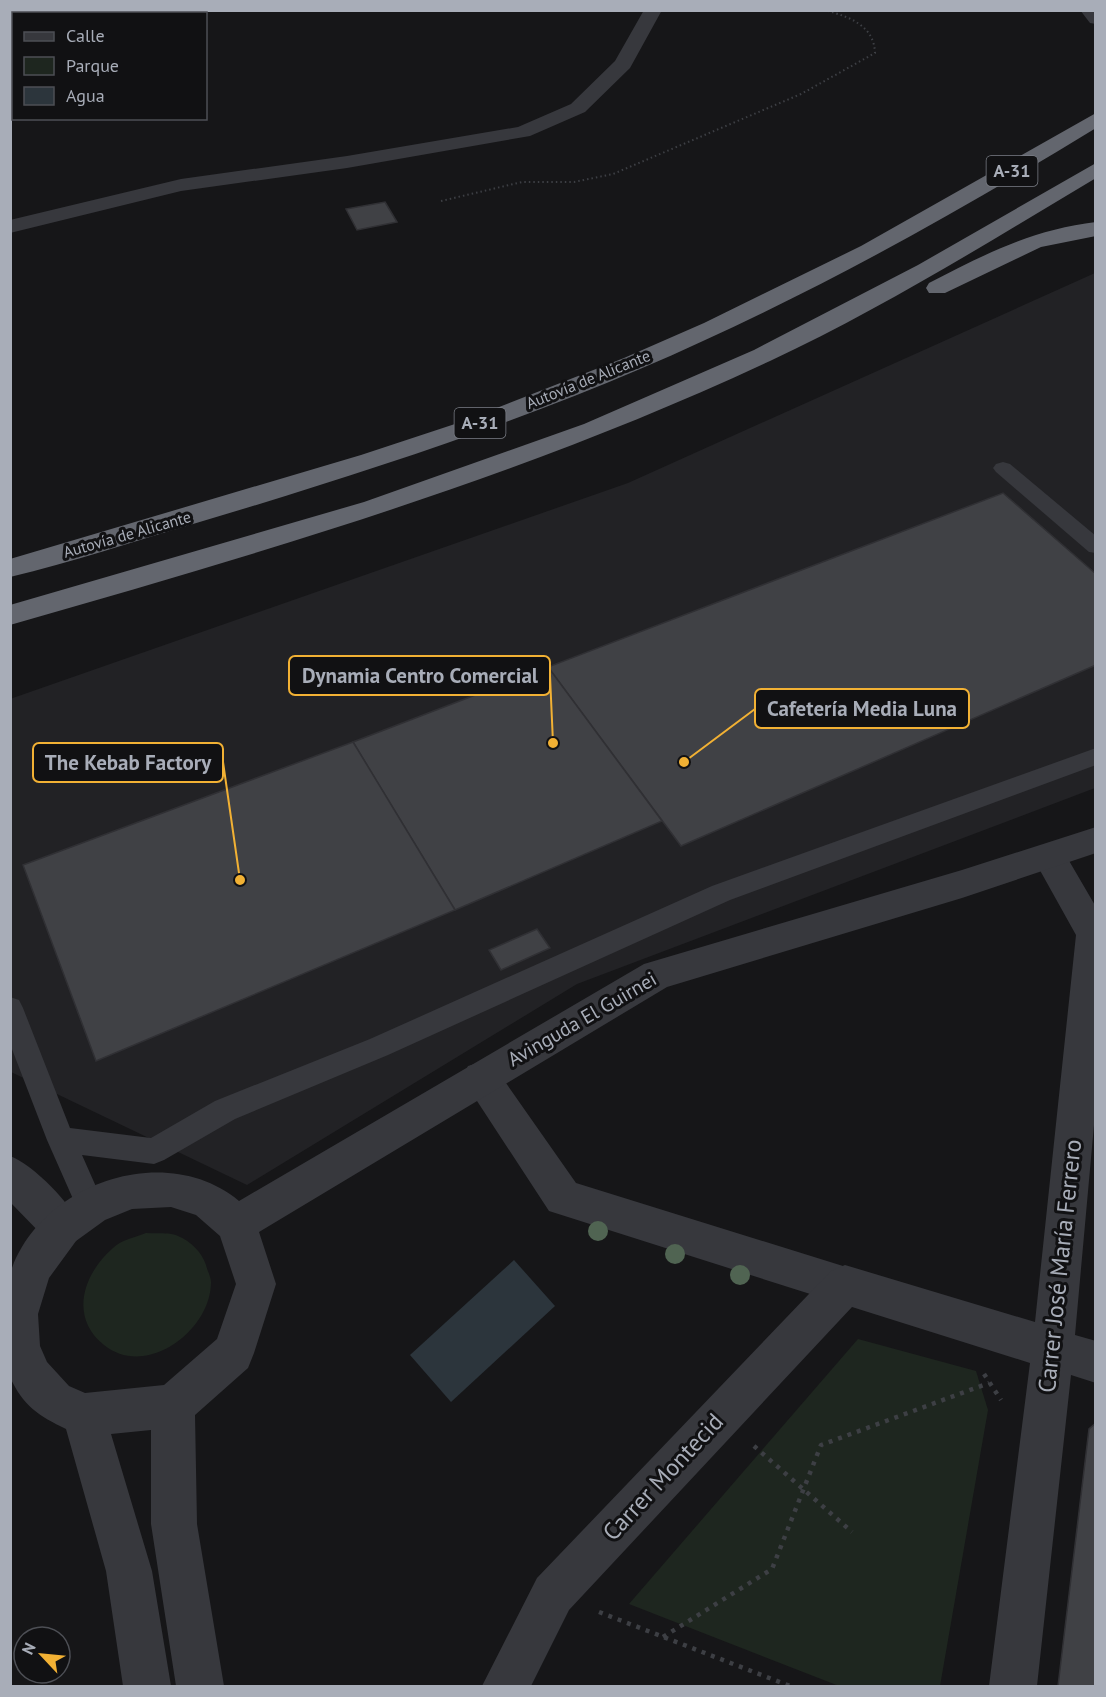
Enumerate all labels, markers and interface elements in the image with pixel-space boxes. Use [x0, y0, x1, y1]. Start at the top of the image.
legend [12, 12, 207, 120]
text: Calle [66, 24, 105, 47]
text: Parque [66, 54, 119, 77]
text: Agua [66, 84, 105, 107]
road number: A-31 [986, 156, 1038, 186]
street label: Autovía de Alicante [523, 345, 653, 413]
road number: A-31 [454, 408, 506, 438]
street label: Autovía de Alicante [61, 506, 193, 562]
callout: Dynamia Centro Comercial [289, 656, 550, 695]
text: Dynamia Centro Comercial [302, 662, 539, 689]
callout: Cafetería Media Luna [755, 689, 969, 728]
text: Cafetería Media Luna [767, 695, 957, 722]
callout: The Kebab Factory [33, 743, 223, 782]
text: The Kebab Factory [45, 749, 212, 776]
street label: Avinguda El Guirnei [503, 966, 661, 1072]
street label: Carrer José María Ferrero [1031, 1138, 1088, 1394]
street label: Carrer Montecid [596, 1406, 730, 1547]
north arrow [12, 1625, 72, 1685]
text: N [17, 1639, 40, 1658]

